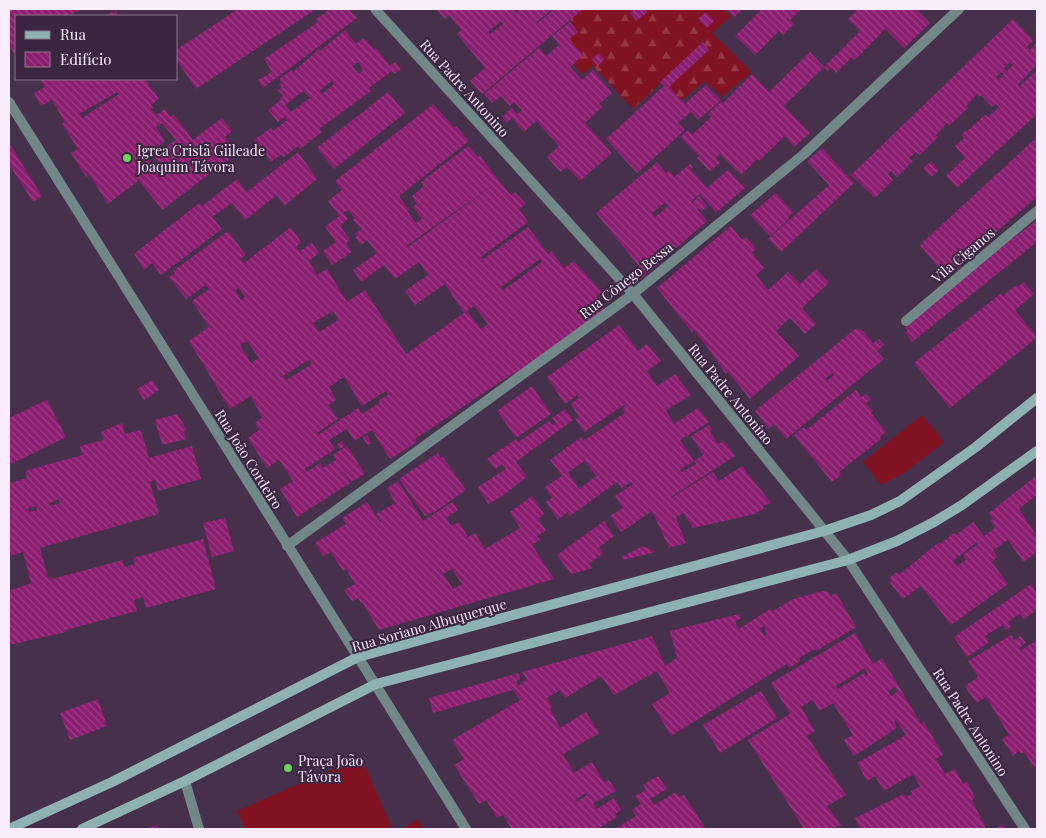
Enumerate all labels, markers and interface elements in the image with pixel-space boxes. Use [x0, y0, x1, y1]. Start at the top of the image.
legend [15, 15, 178, 80]
text: Rua [60, 24, 86, 44]
street label: Rua Padre Antonino [416, 35, 514, 141]
text: Edifício [60, 49, 112, 69]
place label: Igrea Cristã Giileade Joaquim Távora [136, 141, 265, 176]
marker: Igrea Cristã Giileade Joaquim Távora [121, 152, 133, 164]
street label: Vila Ciganos [927, 223, 999, 288]
street label: Rua Cônego Bessa [575, 237, 677, 323]
street label: Rua Padre Antonino [684, 339, 778, 449]
street label: Rua João Cordeiro [211, 406, 287, 513]
street label: Rua Soriano Albuquerque [349, 594, 509, 656]
street label: Rua Padre Antonino [929, 664, 1013, 780]
place label: Praça João Távora [298, 751, 363, 786]
marker: Praça João Távora [282, 762, 294, 774]

